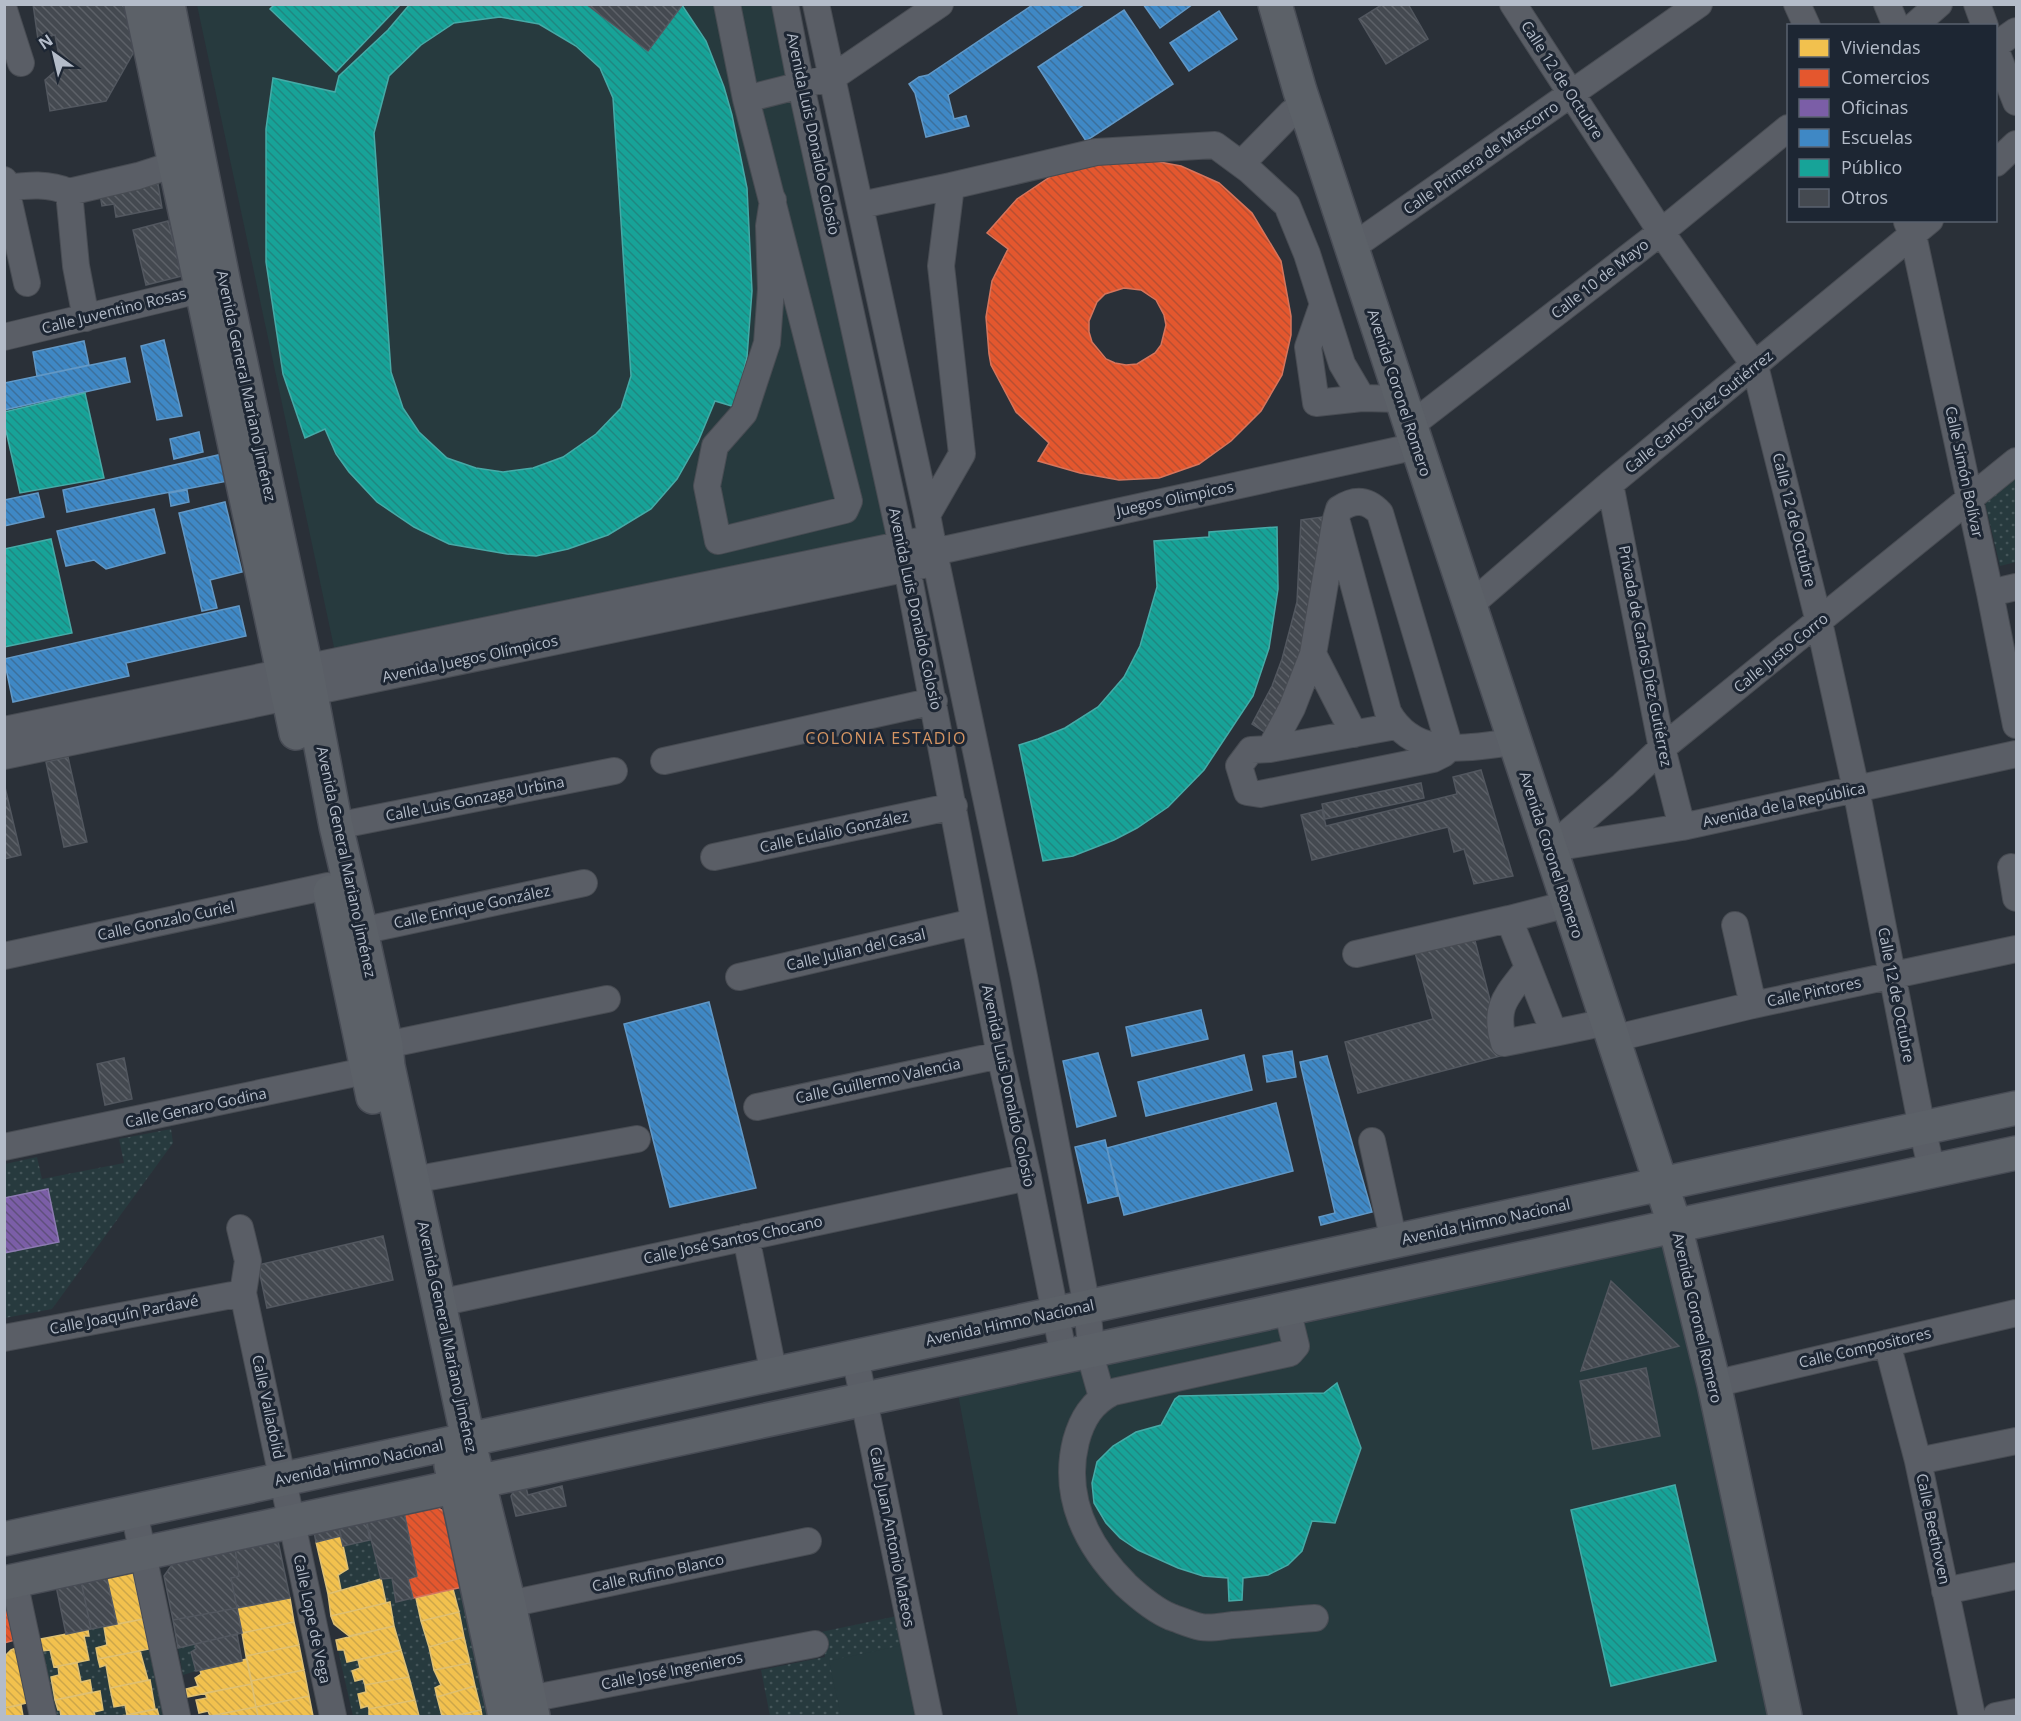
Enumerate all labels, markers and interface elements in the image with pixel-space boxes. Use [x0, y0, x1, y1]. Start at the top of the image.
street label: Calle 12 de Octubre [1517, 16, 1609, 143]
north arrow [24, 24, 84, 84]
legend [1787, 24, 1997, 222]
text: N [34, 29, 57, 54]
street label: Avenida Luis Donaldo Colosio [783, 31, 845, 237]
text: Viviendas [1841, 35, 1921, 59]
text: Comercios [1841, 65, 1930, 89]
text: Oficinas [1841, 95, 1908, 119]
street label: Calle Primera de Mascorro [1399, 96, 1562, 219]
text: Escuelas [1841, 125, 1912, 149]
text: Público [1841, 155, 1902, 179]
text: Otros [1841, 185, 1888, 209]
street label: Calle 10 de Mayo [1547, 234, 1652, 323]
street label: Avenida General Mariano Jiménez [213, 268, 281, 503]
street label: Calle Juventino Rosas [39, 282, 188, 338]
street label: Avenida Coronel Romero [1363, 307, 1436, 479]
street label: Calle Carlos Díez Gutiérrez [1620, 345, 1776, 477]
street label: Calle Simón Bolívar [1941, 404, 1989, 539]
street label: Calle 12 de Octubre [1769, 451, 1821, 589]
street label: Juegos Olimpicos [1112, 476, 1235, 521]
street label: Avenida Luis Donaldo Colosio [885, 506, 947, 712]
street label: Privada de Carlos Díez Gutiérrez [1615, 544, 1677, 768]
street label: Calle Justo Corro [1729, 608, 1832, 697]
street label: Avenida Juegos Olímpicos [380, 630, 559, 686]
district label: COLONIA ESTADIO [805, 727, 967, 749]
street label: Avenida General Mariano Jiménez [313, 744, 381, 979]
street label: Avenida Coronel Romero [1515, 769, 1588, 941]
street label: Calle Luis Gonzaga Urbina [384, 771, 566, 825]
street label: Avenida de la República [1701, 777, 1867, 831]
street label: Calle Eulalio González [758, 805, 910, 857]
street label: Calle Enrique González [392, 880, 552, 932]
street label: Calle Gonzalo Curiel [95, 896, 236, 944]
street label: Calle Julian del Casal [784, 923, 927, 975]
street label: Calle 12 de Octubre [1874, 925, 1920, 1064]
street label: Calle Pintores [1765, 971, 1863, 1011]
street label: Avenida Luis Donaldo Colosio [978, 983, 1040, 1189]
street label: Calle Guillermo Valencia [793, 1053, 962, 1107]
street label: Calle Genaro Godina [123, 1082, 268, 1132]
street label: Avenida Himno Nacional [1400, 1193, 1572, 1249]
street label: Calle José Santos Chocano [641, 1210, 824, 1268]
street label: Avenida General Mariano Jiménez [414, 1219, 482, 1454]
street label: Avenida Coronel Romero [1669, 1231, 1727, 1405]
street label: Calle Joaquín Pardavé [48, 1290, 200, 1338]
street label: Avenida Himno Nacional [924, 1294, 1096, 1350]
street label: Calle Compositores [1797, 1322, 1933, 1372]
street label: Calle Valladolid [248, 1353, 290, 1461]
street label: Avenida Himno Nacional [273, 1434, 445, 1490]
street label: Calle Juan Antonio Mateos [866, 1445, 920, 1629]
street label: Calle Beethoven [1912, 1471, 1955, 1586]
street label: Calle Rufino Blanco [590, 1548, 726, 1596]
street label: Calle Lope de Vega [290, 1552, 336, 1685]
street label: Calle José Ingenieros [599, 1646, 744, 1694]

